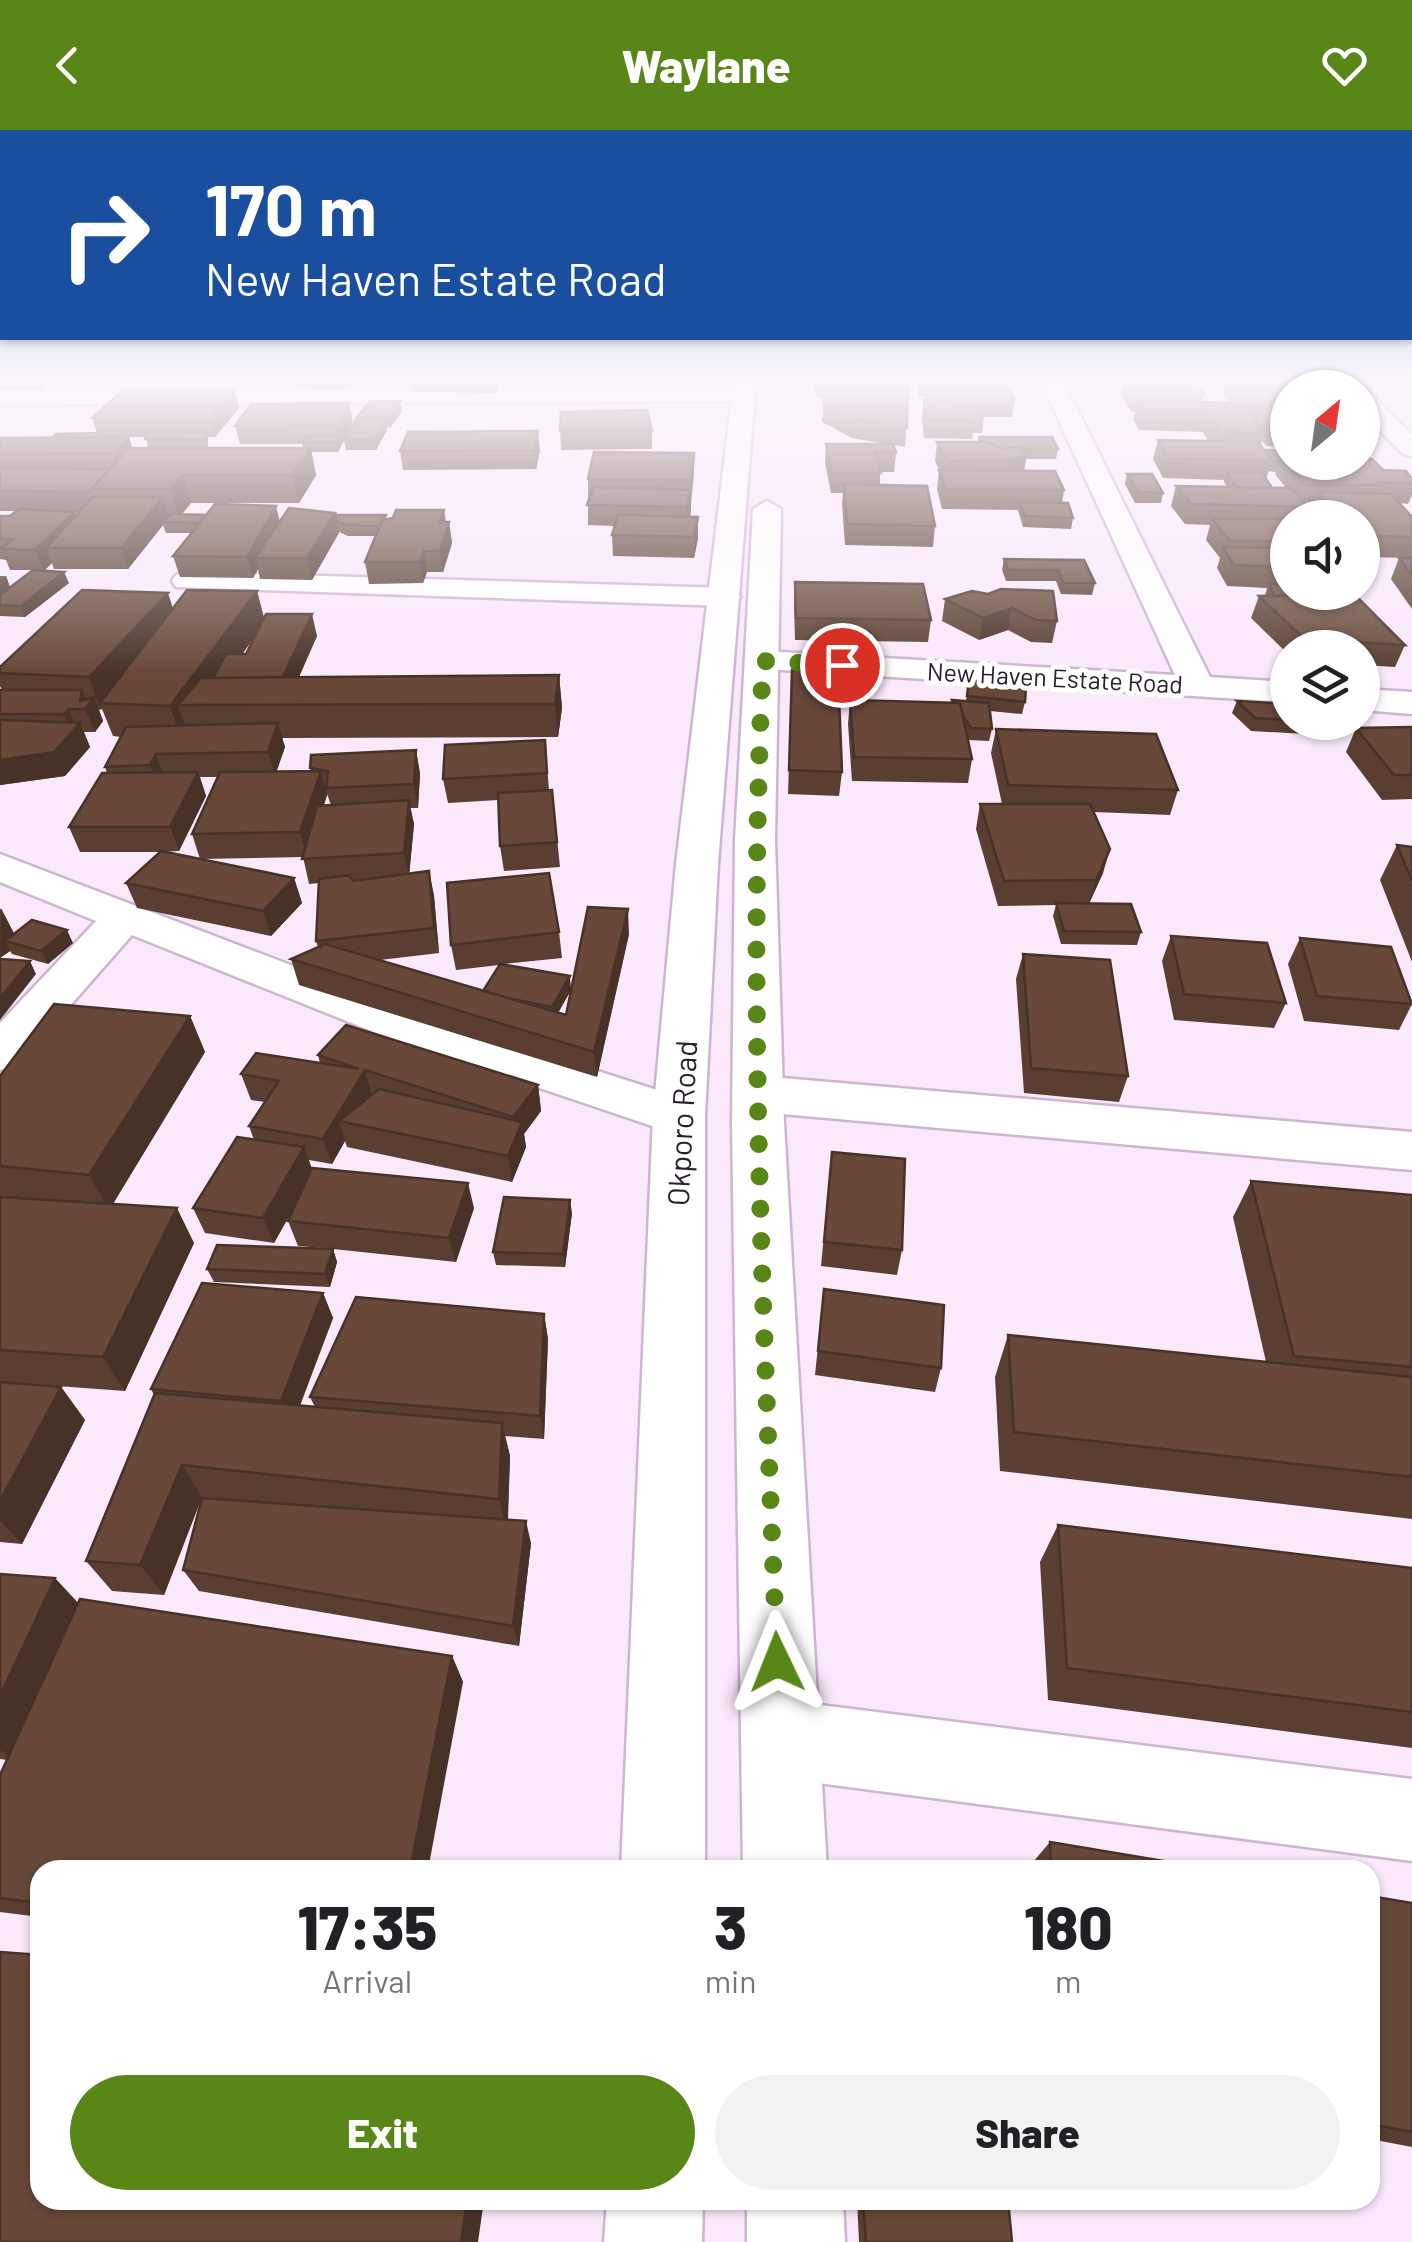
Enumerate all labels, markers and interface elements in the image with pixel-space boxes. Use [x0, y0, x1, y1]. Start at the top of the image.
icon: back [40, 38, 95, 93]
text: Waylane [621, 38, 791, 92]
icon: heart [1317, 38, 1372, 93]
text: 170 m [205, 166, 377, 250]
icon: right [40, 170, 170, 300]
text: New Haven Estate Road [205, 251, 666, 305]
north arrow [1270, 370, 1380, 480]
map controls [1270, 370, 1380, 740]
button: sound [1270, 500, 1380, 610]
pin [800, 623, 885, 708]
button: layers [1270, 630, 1380, 740]
icon: arrive [815, 638, 870, 693]
street label: New Haven Estate Road [926, 655, 1184, 699]
street label: Okporo Road [659, 1039, 703, 1207]
position arrow [725, 1610, 829, 1714]
text: 17:35 [298, 1890, 437, 1962]
text: 3 [714, 1890, 747, 1962]
text: 180 [1024, 1890, 1113, 1962]
text: Arrival [323, 1961, 412, 1999]
text: min [705, 1961, 757, 1999]
text: m [1055, 1961, 1081, 1999]
button: Exit [70, 2075, 695, 2190]
button: Share [715, 2075, 1340, 2190]

